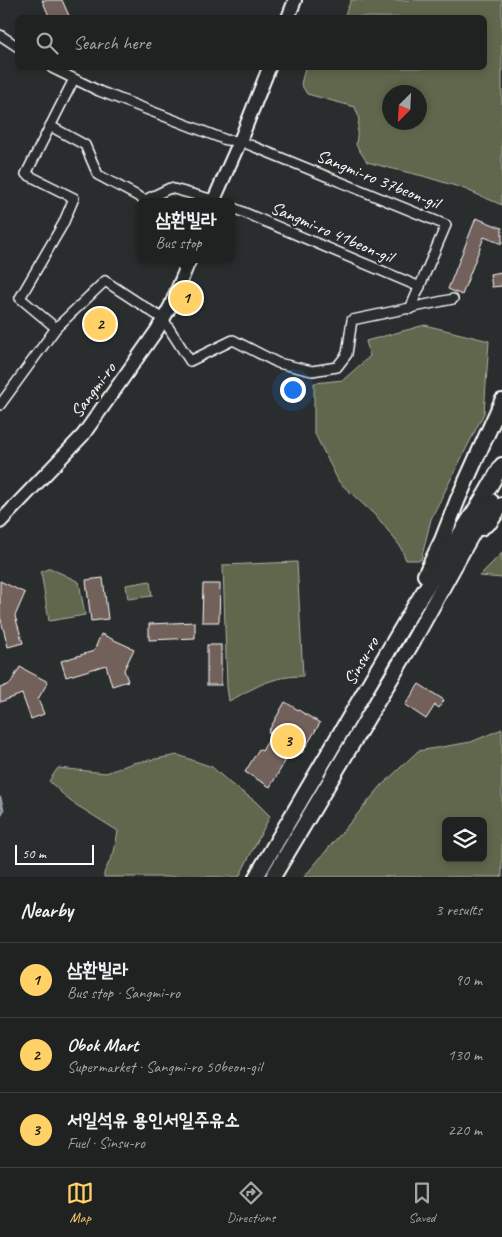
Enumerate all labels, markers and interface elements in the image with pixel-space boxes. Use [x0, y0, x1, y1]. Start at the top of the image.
search box [15, 15, 487, 70]
icon: search [33, 29, 61, 57]
text: Search here [73, 31, 150, 55]
north arrow [382, 85, 427, 130]
street label: Sangmi-ro 37beon-gil [313, 144, 445, 215]
street label: Sangmi-ro 41beon-gil [268, 196, 399, 269]
popup [137, 198, 235, 263]
text: 삼환빌라 [155, 208, 217, 232]
text: Bus stop [155, 233, 201, 253]
pin: 1 [170, 279, 202, 317]
pin: 2 [84, 305, 116, 343]
street label: Sangmi-ro [66, 357, 121, 422]
your location [280, 377, 306, 403]
street label: Sinsu-ro [338, 632, 384, 689]
pin: 3 [272, 722, 304, 760]
map controls [442, 817, 487, 862]
button: layers [442, 817, 487, 862]
scale bar [15, 842, 94, 865]
text: 50 m [22, 845, 46, 862]
text: Nearby [20, 897, 73, 923]
text: 3 results [435, 900, 482, 920]
text: 삼환빌라 [67, 958, 128, 982]
text: 1 [32, 970, 40, 990]
text: 90 m [455, 970, 482, 990]
text: Bus stop · Sangmi-ro [67, 983, 180, 1003]
text: Obok Mart [67, 1033, 138, 1057]
text: 2 [32, 1045, 40, 1065]
text: 130 m [448, 1045, 482, 1065]
text: Supermarket · Sangmi-ro 50beon-gil [67, 1057, 262, 1077]
text: 서일석유 용인서일주유소 [67, 1108, 240, 1132]
text: 3 [32, 1120, 40, 1140]
text: 220 m [448, 1120, 482, 1140]
text: Fuel · Sinsu-ro [67, 1133, 145, 1153]
tab: Map [66, 1179, 94, 1226]
tab: Directions [227, 1179, 275, 1226]
tab: Saved [408, 1179, 436, 1226]

